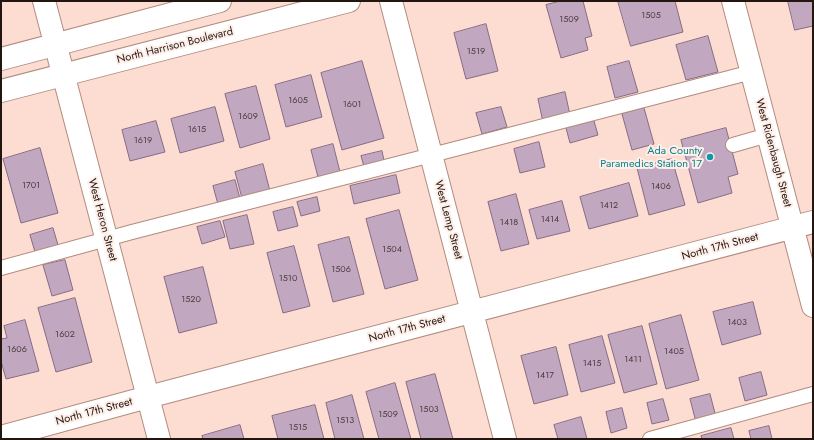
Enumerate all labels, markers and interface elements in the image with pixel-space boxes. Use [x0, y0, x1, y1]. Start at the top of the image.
house number: 1505 [641, 11, 661, 21]
house number: 1509 [559, 15, 579, 25]
street label: North Harrison Boulevard [116, 25, 234, 67]
house number: 1519 [467, 47, 485, 57]
house number: 1605 [288, 96, 308, 106]
street label: West Ridenbaugh Street [752, 97, 794, 209]
house number: 1601 [343, 100, 361, 110]
house number: 1609 [238, 112, 258, 122]
house number: 1615 [188, 125, 206, 135]
house number: 1619 [134, 136, 152, 146]
place label: Ada County Paramedics Station 17 [600, 144, 702, 170]
marker: Ada County Paramedics Station 17 [705, 152, 715, 162]
street label: West Heron Street [85, 177, 119, 263]
street label: West Lemp Street [431, 179, 465, 261]
house number: 1701 [22, 181, 40, 191]
house number: 1406 [651, 182, 671, 192]
house number: 1412 [600, 201, 618, 211]
house number: 1414 [541, 215, 559, 225]
house number: 1418 [500, 218, 518, 228]
street label: North 17th Street [680, 230, 760, 264]
house number: 1504 [382, 245, 402, 255]
house number: 1506 [331, 265, 351, 275]
house number: 1510 [279, 274, 297, 284]
house number: 1520 [181, 295, 201, 305]
street label: North 17th Street [367, 312, 447, 346]
house number: 1403 [727, 318, 747, 328]
house number: 1602 [55, 330, 75, 340]
house number: 1606 [7, 345, 27, 355]
house number: 1405 [664, 347, 684, 357]
house number: 1411 [624, 355, 642, 365]
house number: 1415 [583, 359, 601, 369]
house number: 1417 [536, 371, 554, 381]
street label: North 17th Street [54, 395, 134, 429]
house number: 1503 [419, 405, 439, 415]
house number: 1509 [378, 410, 398, 420]
house number: 1513 [336, 416, 354, 426]
house number: 1515 [289, 423, 307, 433]

